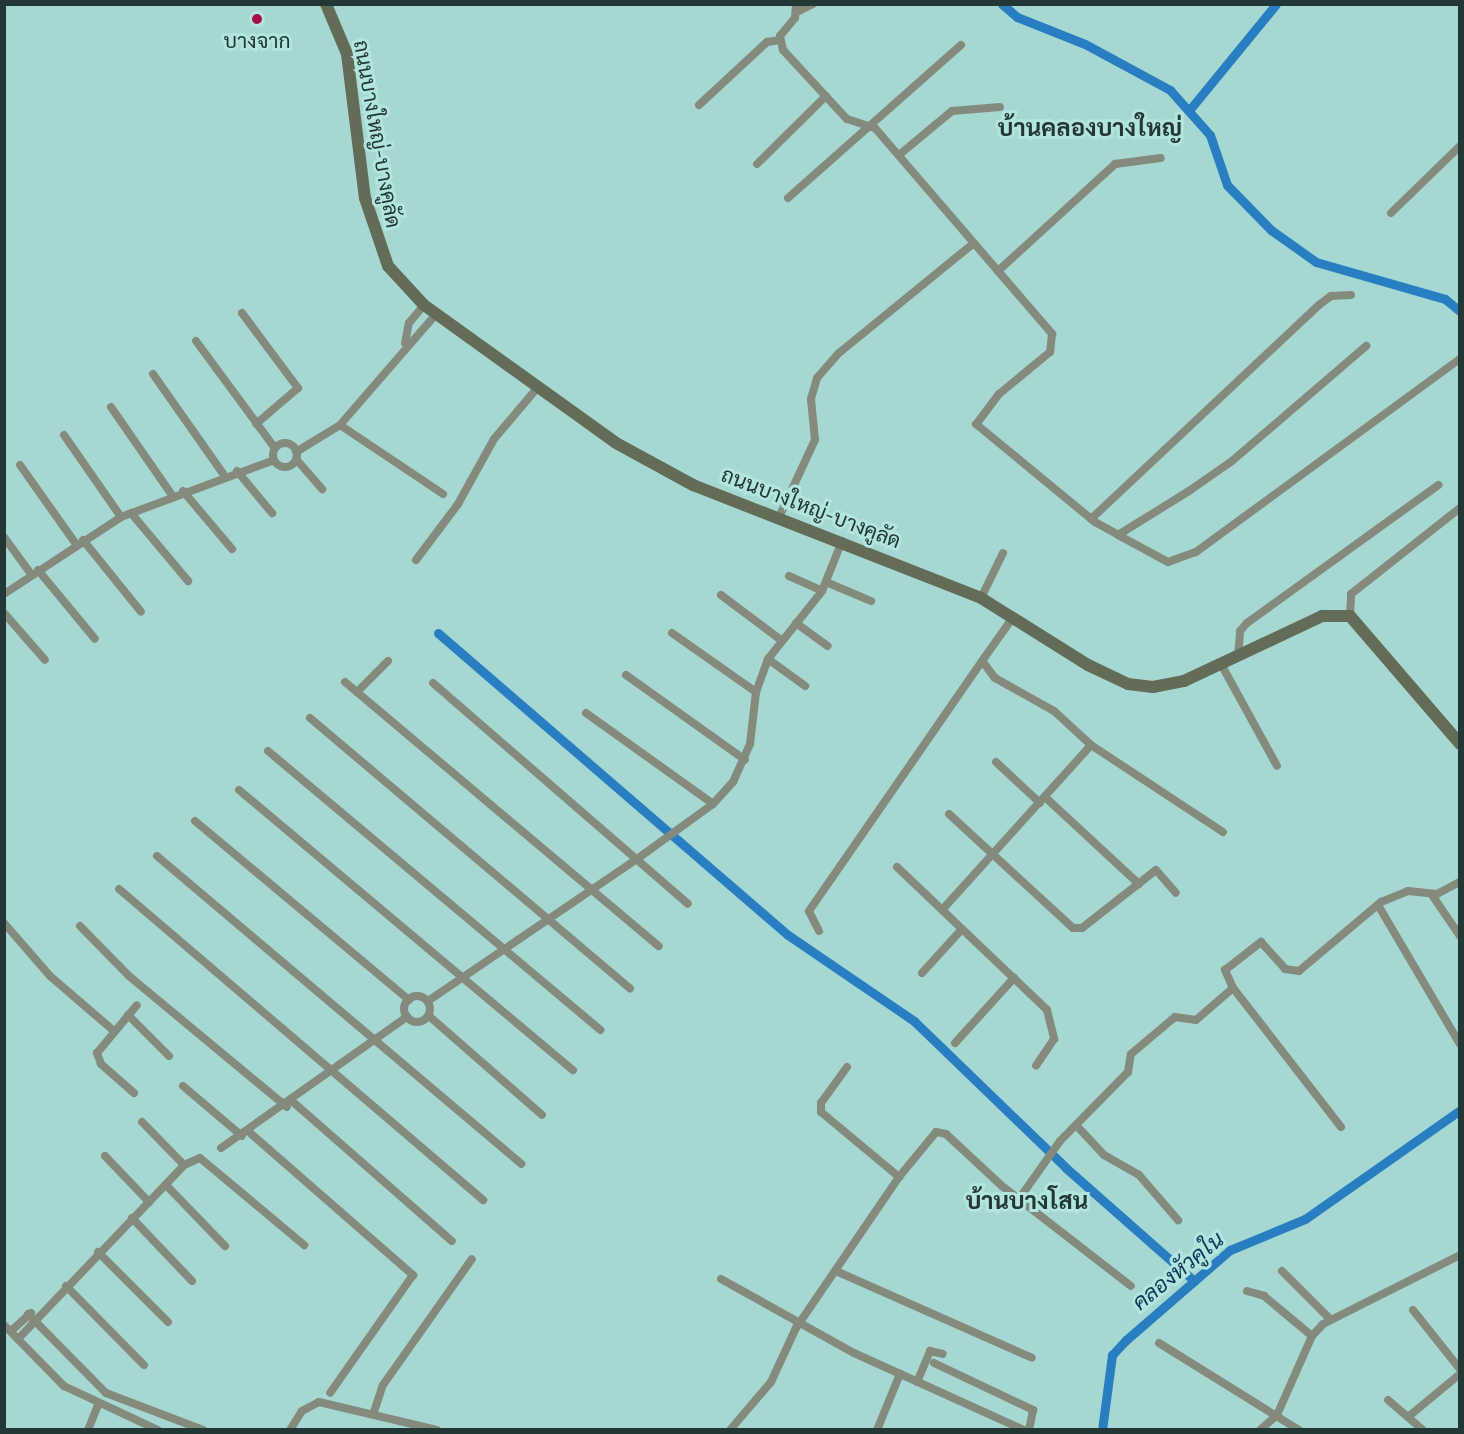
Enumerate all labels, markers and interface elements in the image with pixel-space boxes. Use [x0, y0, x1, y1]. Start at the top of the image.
marker: บางจาก [250, 12, 264, 26]
place label: บางจาก [223, 28, 291, 54]
street label: ถนนบางใหญ่-บางคูลัด [348, 38, 406, 230]
district label: บ้านคลองบางใหญ่ [998, 114, 1182, 142]
street label: ถนนบางใหญ่-บางคูลัด [718, 462, 904, 554]
district label: บ้านบางโสน [966, 1187, 1088, 1215]
water label: คลองหัวคูใน [1127, 1226, 1229, 1316]

